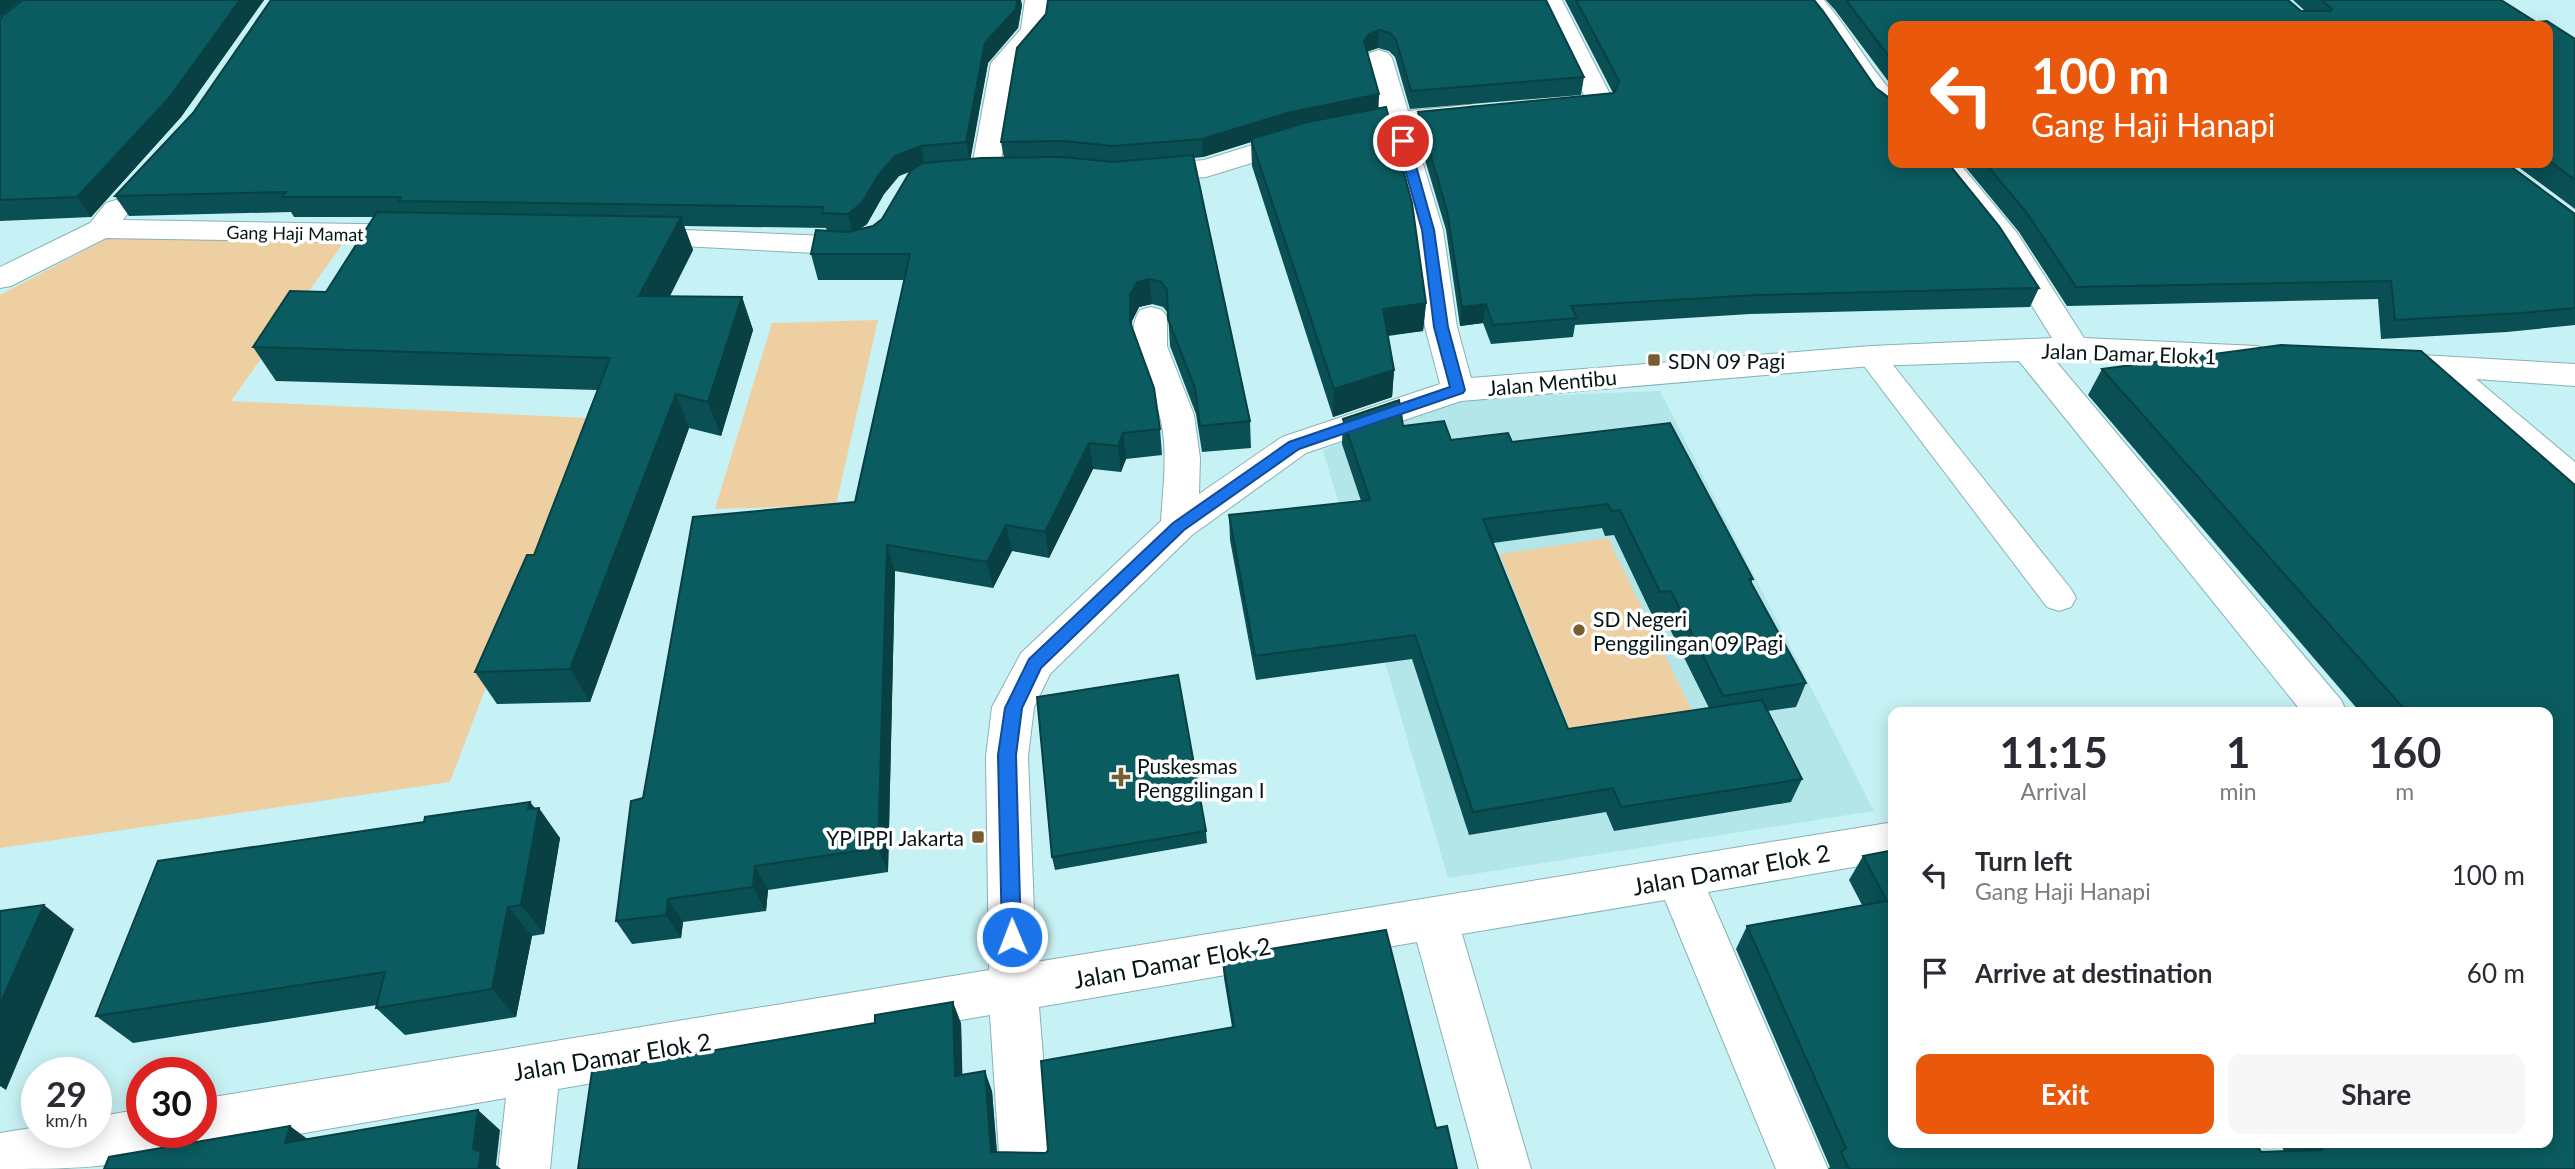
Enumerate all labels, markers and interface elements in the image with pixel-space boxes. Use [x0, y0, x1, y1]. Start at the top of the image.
text: 100 m [2031, 46, 2169, 104]
icon: left [1916, 49, 2007, 140]
text: Gang Haji Hanapi [2031, 105, 2276, 144]
pin [1373, 111, 1433, 171]
icon: arrive [1384, 122, 1422, 160]
street label: Gang Haji Mamat [226, 221, 364, 245]
street label: Jalan Damar Elok 1 [2041, 337, 2217, 369]
place label: SDN 09 Pagi [1668, 348, 1785, 373]
marker: SDN 09 Pagi [1646, 352, 1662, 368]
street label: Jalan Mentibu [1486, 364, 1618, 400]
place label: SD Negeri Penggilingan 09 Pagi [1593, 606, 1783, 655]
marker: SD Negeri Penggilingan 09 Pagi [1571, 622, 1587, 638]
text: 11:15 [2000, 727, 2108, 777]
text: 1 [2226, 727, 2250, 777]
text: 160 [2368, 727, 2441, 777]
place label: Puskesmas Penggilingan I [1137, 753, 1265, 802]
marker: Puskesmas Penggilingan I [1111, 767, 1131, 787]
text: Arrival [2021, 777, 2087, 805]
text: min [2219, 777, 2257, 805]
text: m [2395, 777, 2414, 805]
place label: YP IPPI Jakarta [826, 825, 964, 850]
marker: YP IPPI Jakarta [970, 829, 986, 845]
street label: Jalan Damar Elok 2 [1630, 837, 1832, 901]
text: Turn left [1975, 845, 2072, 877]
icon: left [1916, 856, 1954, 894]
text: 100 m [2452, 859, 2525, 891]
text: Gang Haji Hanapi [1975, 877, 2151, 905]
position arrow [975, 900, 1049, 974]
street label: Jalan Damar Elok 2 [1071, 930, 1273, 994]
icon: arrive [1916, 954, 1954, 992]
text: Arrive at destination [1975, 957, 2212, 989]
text: 60 m [2467, 957, 2525, 989]
street label: Jalan Damar Elok 2 [511, 1026, 713, 1086]
button: Exit [1916, 1054, 2214, 1134]
button: Share [2228, 1054, 2525, 1134]
speed limit sign: 30 [126, 1057, 217, 1148]
text: 29 [46, 1072, 87, 1114]
text: km/h [45, 1109, 88, 1131]

